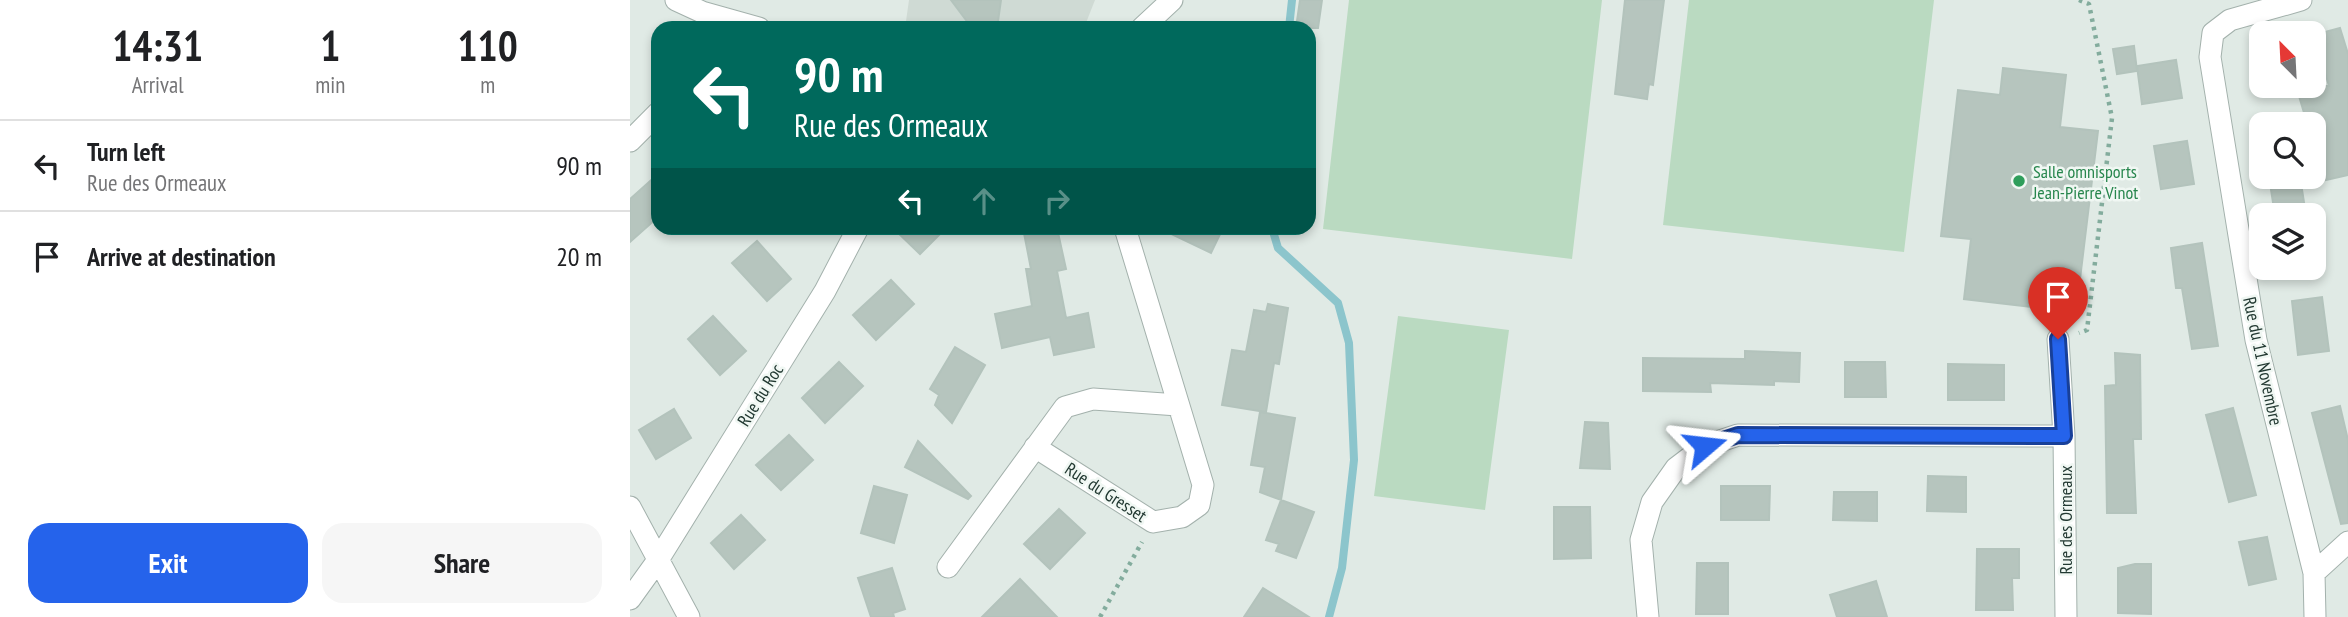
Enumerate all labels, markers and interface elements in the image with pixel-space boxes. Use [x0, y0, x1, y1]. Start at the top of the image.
text: 14:31 [112, 18, 203, 73]
text: 1 [320, 18, 340, 73]
text: 110 [458, 18, 518, 73]
north arrow [2249, 21, 2326, 98]
map controls [2249, 21, 2326, 280]
text: 90 m [794, 42, 883, 106]
icon: left [679, 49, 770, 140]
text: Arrival [132, 70, 184, 99]
text: min [315, 70, 345, 99]
text: m [480, 70, 495, 99]
text: Rue des Ormeaux [794, 104, 988, 146]
button: search [2249, 112, 2326, 189]
text: Turn left [87, 135, 165, 168]
icon: left [28, 147, 66, 185]
text: 90 m [556, 149, 602, 182]
place label: Salle omnisports Jean-Pierre Vinot [2032, 160, 2138, 204]
text: Rue des Ormeaux [87, 168, 227, 197]
marker: Salle omnisports Jean-Pierre Vinot [2011, 173, 2027, 189]
icon: left [892, 182, 930, 220]
icon: ahead [965, 182, 1003, 220]
icon: right [1038, 182, 1076, 220]
button: layers [2249, 203, 2326, 280]
icon: arrive [28, 238, 66, 276]
text: Arrive at destination [87, 240, 276, 273]
text: 20 m [556, 240, 602, 273]
pin [2028, 267, 2088, 339]
icon: arrive [2039, 278, 2077, 316]
street label: Rue du 11 Novembre [2238, 295, 2288, 427]
street label: Rue du Roc [732, 359, 788, 430]
position arrow [1668, 409, 1742, 483]
street label: Rue du Gresset [1061, 457, 1151, 527]
street label: Rue des Ormeaux [2054, 465, 2077, 575]
button: Exit [28, 523, 308, 603]
button: Share [322, 523, 602, 603]

